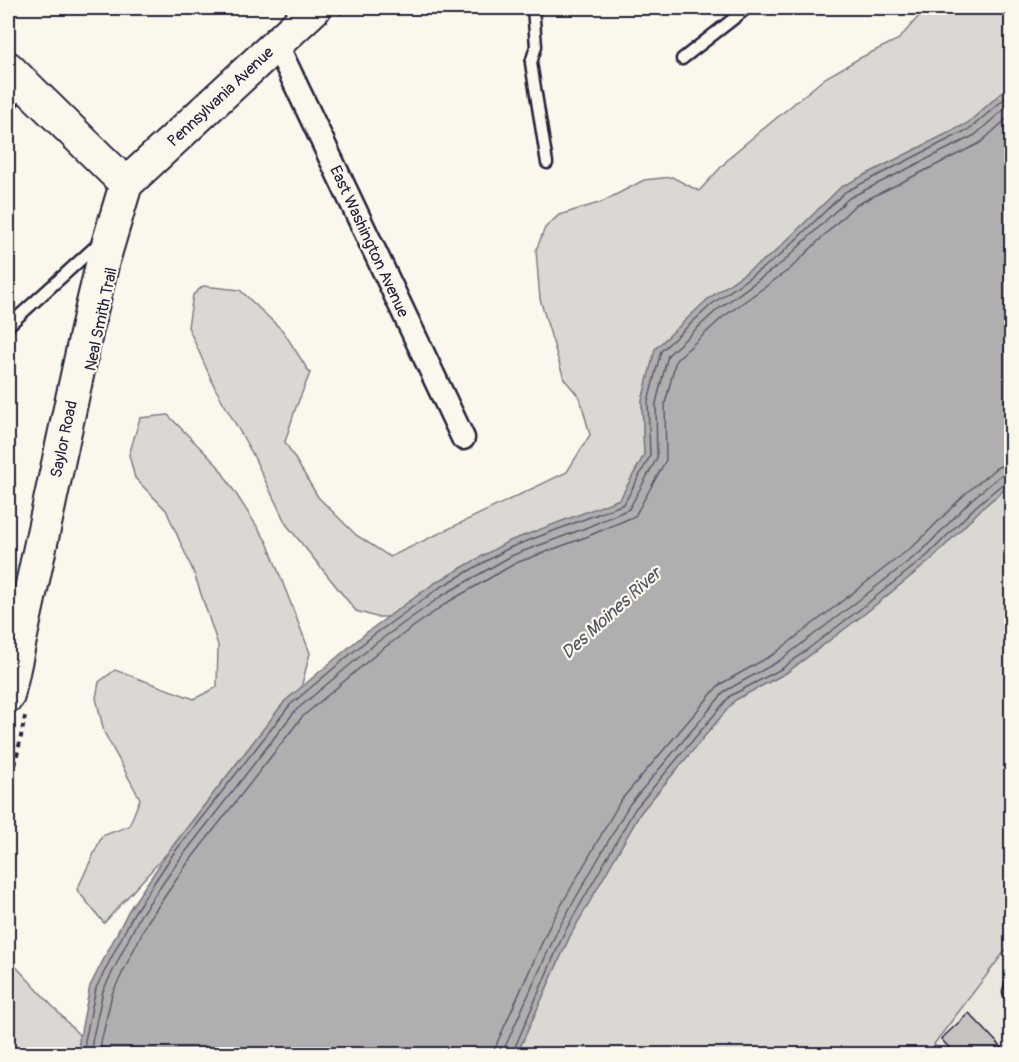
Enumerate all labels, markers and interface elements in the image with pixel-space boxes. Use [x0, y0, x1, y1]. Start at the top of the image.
street label: Pennsylvania Avenue [163, 42, 278, 151]
street label: East Washington Avenue [325, 162, 413, 321]
street label: Neal Smith Trail [80, 266, 122, 373]
street label: Saylor Road [46, 399, 82, 480]
water label: Des Moines River [557, 561, 668, 664]

